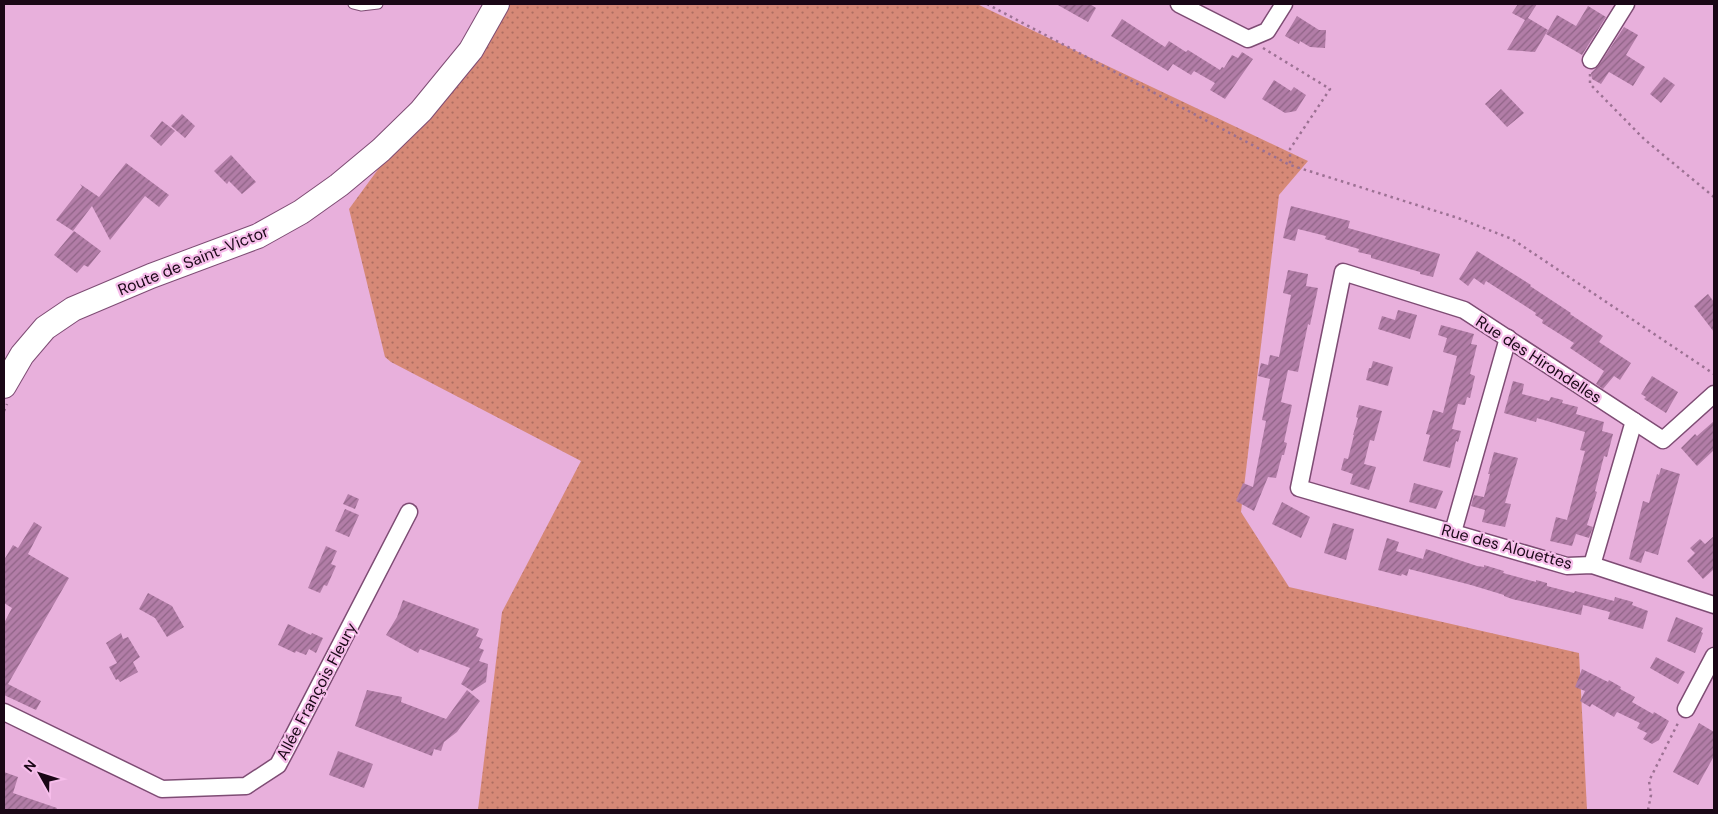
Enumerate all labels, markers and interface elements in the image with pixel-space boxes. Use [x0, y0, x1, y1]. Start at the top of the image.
street label: Route de Saint-Victor [115, 221, 272, 300]
street label: Rue des Hirondelles [1472, 311, 1606, 408]
street label: Rue des Alouettes [1439, 519, 1575, 574]
street label: Allée François Fleury [271, 619, 362, 764]
north arrow [15, 749, 65, 799]
text: N [20, 756, 40, 775]

